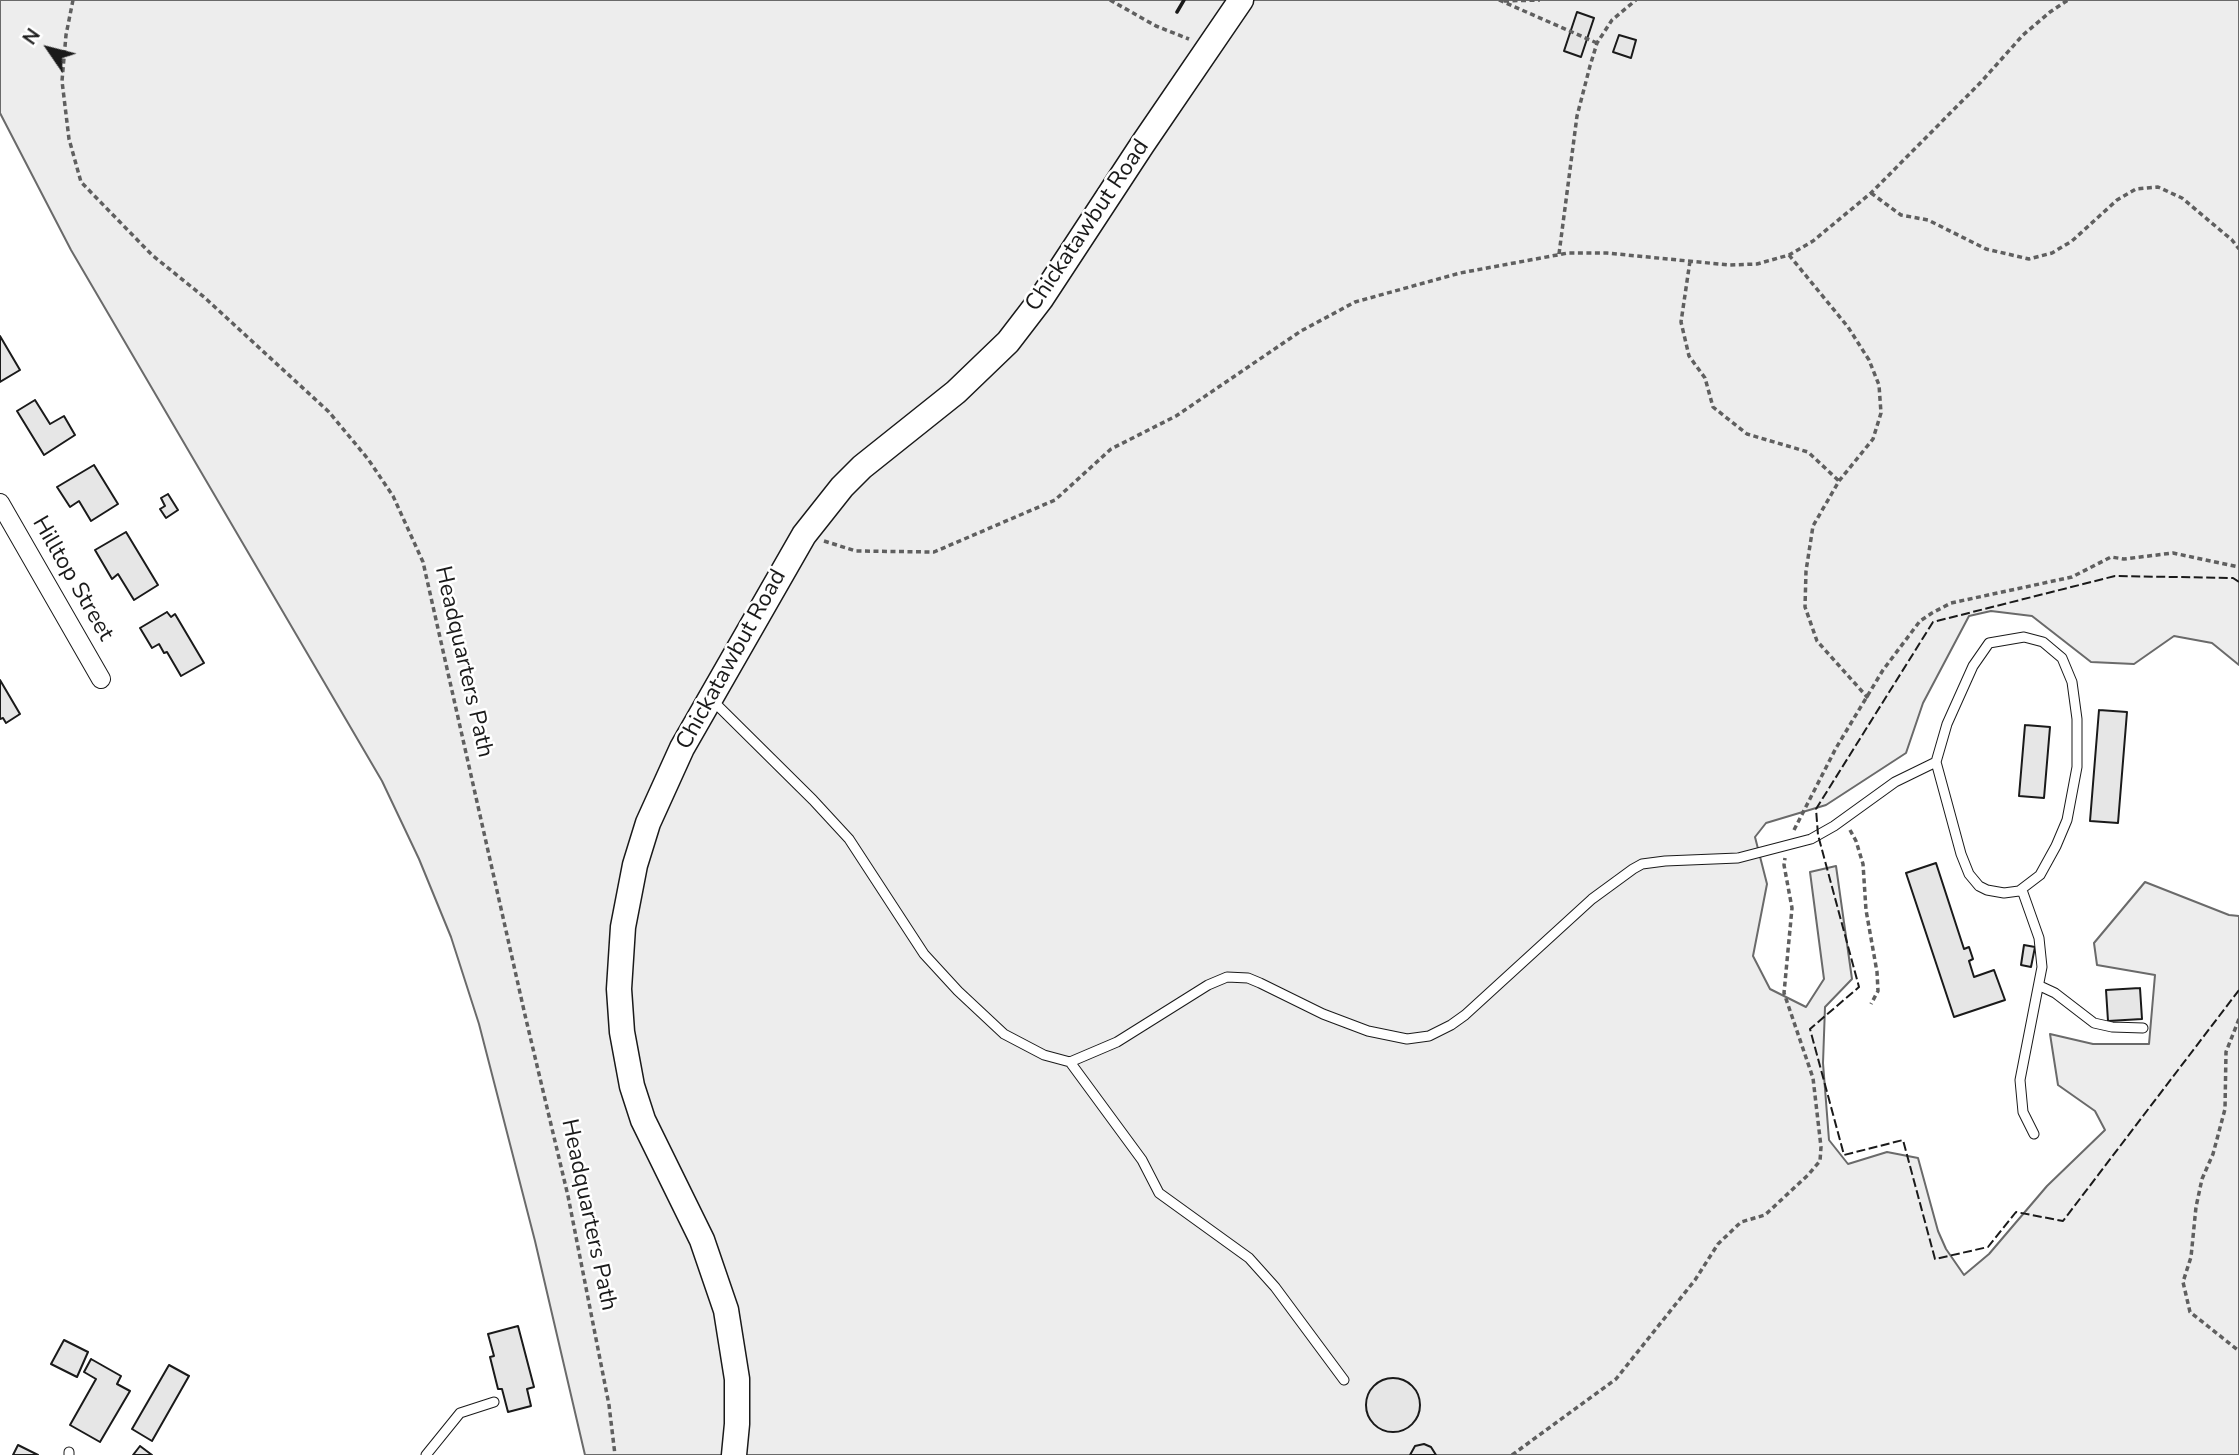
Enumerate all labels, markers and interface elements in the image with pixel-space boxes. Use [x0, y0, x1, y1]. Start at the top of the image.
north arrow [14, 14, 84, 84]
text: N [17, 24, 47, 50]
street label: Chickatawbut Road [1020, 135, 1156, 317]
street label: Hilltop Street [25, 512, 119, 646]
street label: Headquarters Path [428, 564, 498, 760]
street label: Chickatawbut Road [671, 565, 793, 755]
street label: Headquarters Path [554, 1117, 622, 1313]

